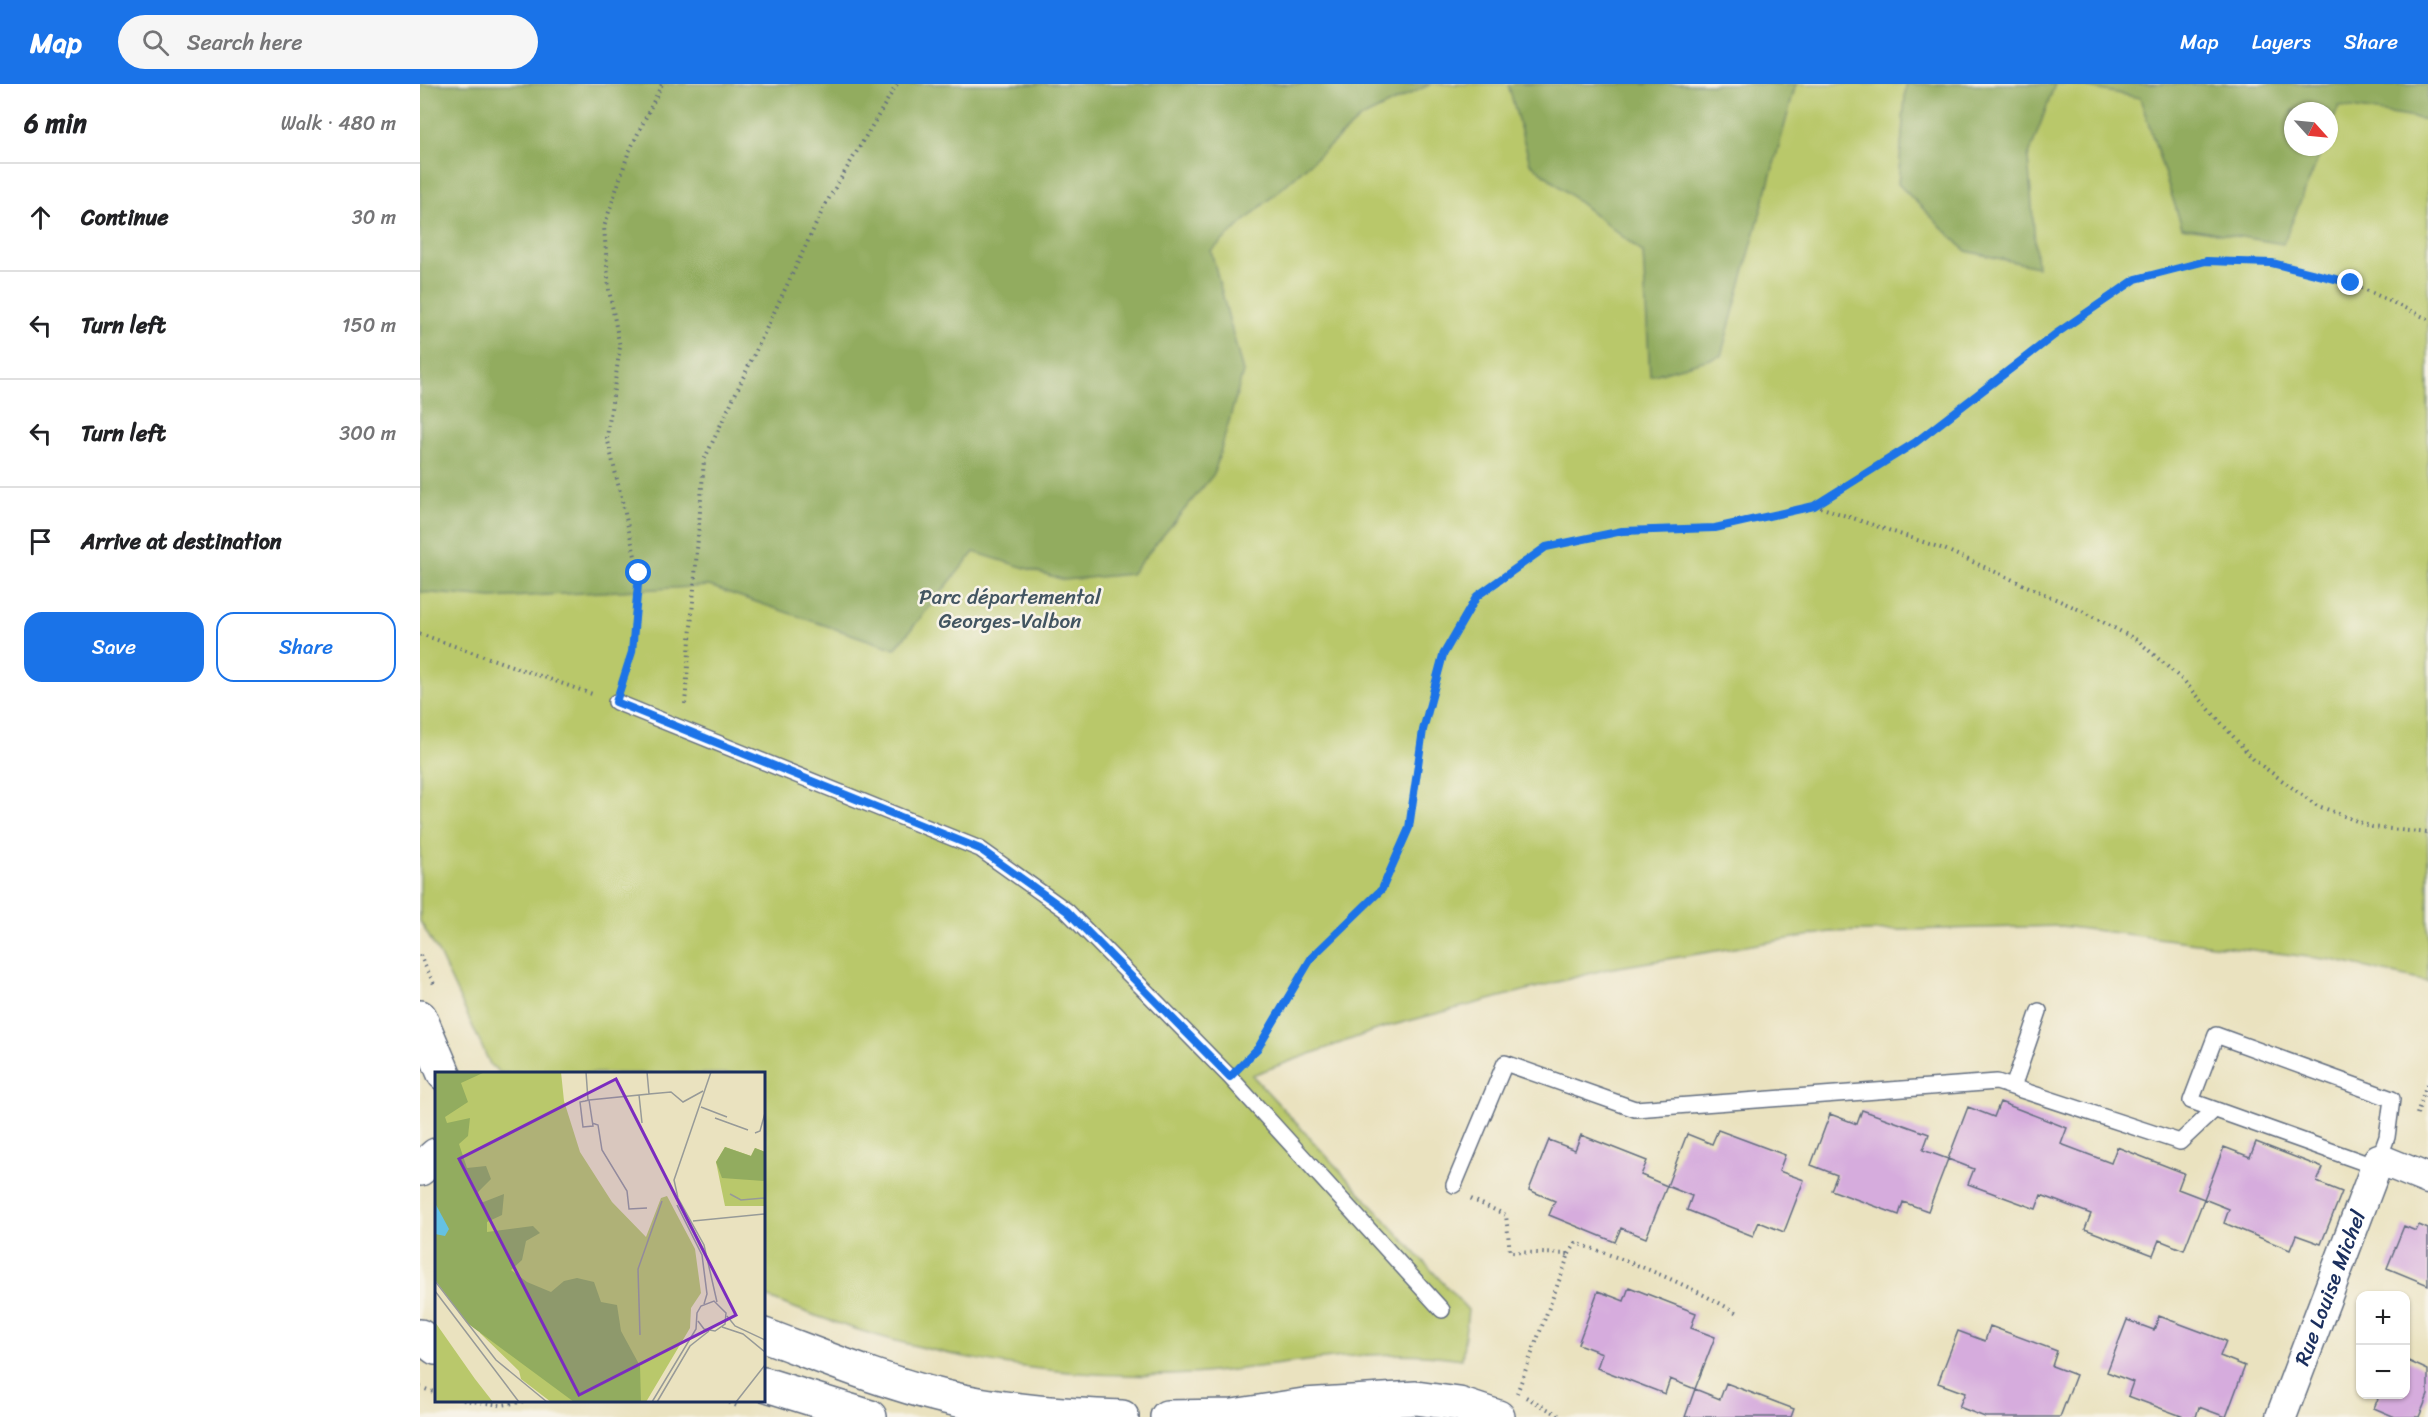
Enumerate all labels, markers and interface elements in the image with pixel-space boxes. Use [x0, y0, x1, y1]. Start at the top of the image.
search box [118, 15, 538, 69]
text: Map [30, 18, 82, 67]
text: Search here [187, 23, 303, 62]
text: Map [2180, 23, 2219, 61]
text: Layers [2252, 23, 2311, 61]
text: Share [2344, 23, 2398, 61]
icon: search [139, 26, 172, 59]
text: 6 min [24, 100, 87, 146]
north arrow [2284, 102, 2338, 156]
text: Walk · 480 m [281, 106, 396, 141]
text: Continue [81, 198, 169, 237]
text: 30 m [352, 200, 396, 235]
icon: ahead [24, 201, 57, 234]
route end [2337, 269, 2363, 295]
text: Turn left [81, 306, 166, 345]
text: 150 m [342, 308, 396, 343]
icon: left [24, 309, 57, 342]
text: Turn left [81, 414, 166, 453]
text: 300 m [339, 416, 396, 451]
icon: left [24, 417, 57, 450]
text: Arrive at destination [81, 522, 282, 561]
icon: arrive [24, 525, 57, 558]
route start [625, 559, 651, 585]
park label: Parc départemental Georges-Valbon [919, 578, 1102, 640]
button: Save [24, 612, 204, 682]
button: Share [216, 612, 396, 682]
inset map [435, 1072, 765, 1402]
street label: Rue Louise Michel [2283, 1204, 2377, 1371]
map controls [2356, 1291, 2410, 1399]
button: + [2356, 1291, 2410, 1345]
button: − [2356, 1345, 2410, 1399]

